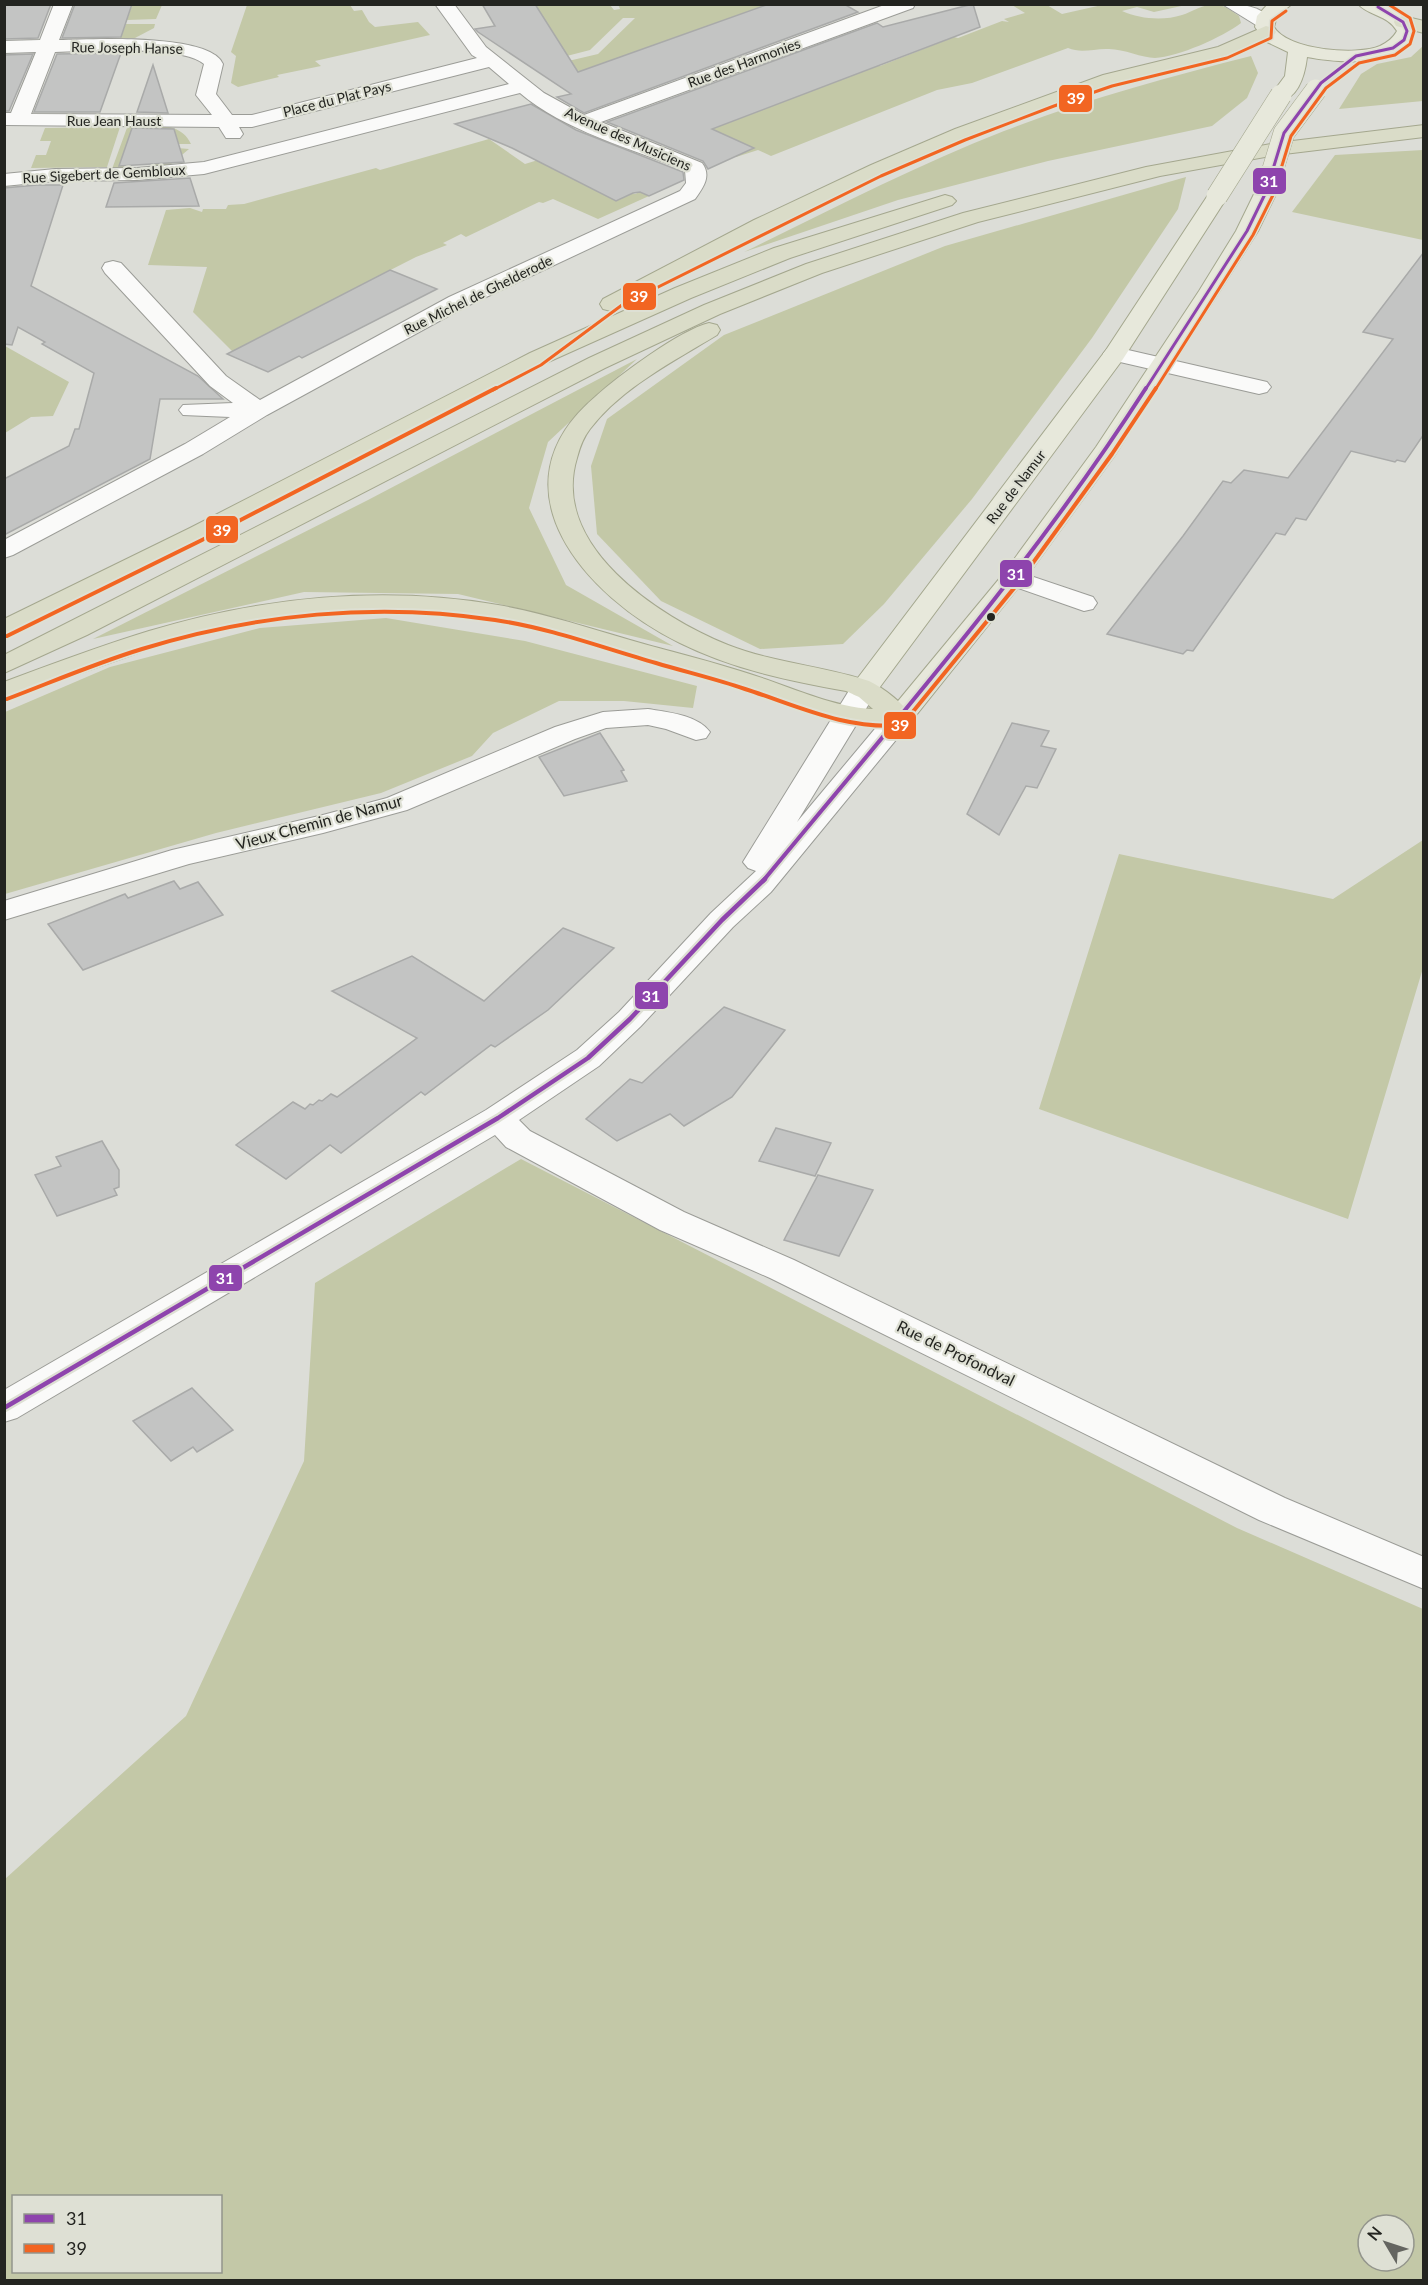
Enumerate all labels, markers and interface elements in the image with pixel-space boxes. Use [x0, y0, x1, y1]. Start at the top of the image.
street label: Rue des Harmonies [685, 34, 803, 91]
street label: Rue Joseph Hanse [71, 38, 183, 57]
street label: Place du Plat Pays [281, 77, 393, 120]
line badge: 39 [1058, 84, 1093, 113]
text: 39 [1067, 88, 1085, 107]
street label: Avenue des Musiciens [563, 103, 694, 174]
street label: Rue Jean Haust [67, 112, 161, 129]
street label: Rue Sigebert de Gembloux [22, 161, 186, 186]
line badge: 31 [1252, 167, 1287, 195]
text: 31 [1260, 171, 1278, 190]
street label: Rue Michel de Ghelderode [401, 251, 555, 338]
line badge: 39 [622, 282, 657, 311]
text: 39 [630, 286, 648, 305]
street label: Rue de Namur [982, 446, 1049, 527]
line badge: 39 [205, 515, 239, 544]
text: 39 [213, 520, 231, 539]
line badge: 31 [999, 559, 1033, 588]
text: 31 [1007, 564, 1025, 583]
unlabelled marker [985, 611, 997, 623]
line badge: 39 [883, 711, 917, 740]
text: 39 [891, 715, 909, 734]
street label: Vieux Chemin de Namur [234, 790, 404, 853]
line badge: 31 [634, 981, 669, 1010]
text: 31 [642, 986, 660, 1005]
line badge: 31 [208, 1264, 243, 1292]
text: 31 [216, 1268, 234, 1287]
street label: Rue de Profondval [894, 1316, 1018, 1389]
legend [12, 2195, 222, 2273]
text: 31 [66, 2207, 87, 2229]
north arrow [1356, 2213, 1416, 2273]
text: N [1363, 2222, 1385, 2244]
text: 39 [66, 2237, 87, 2259]

